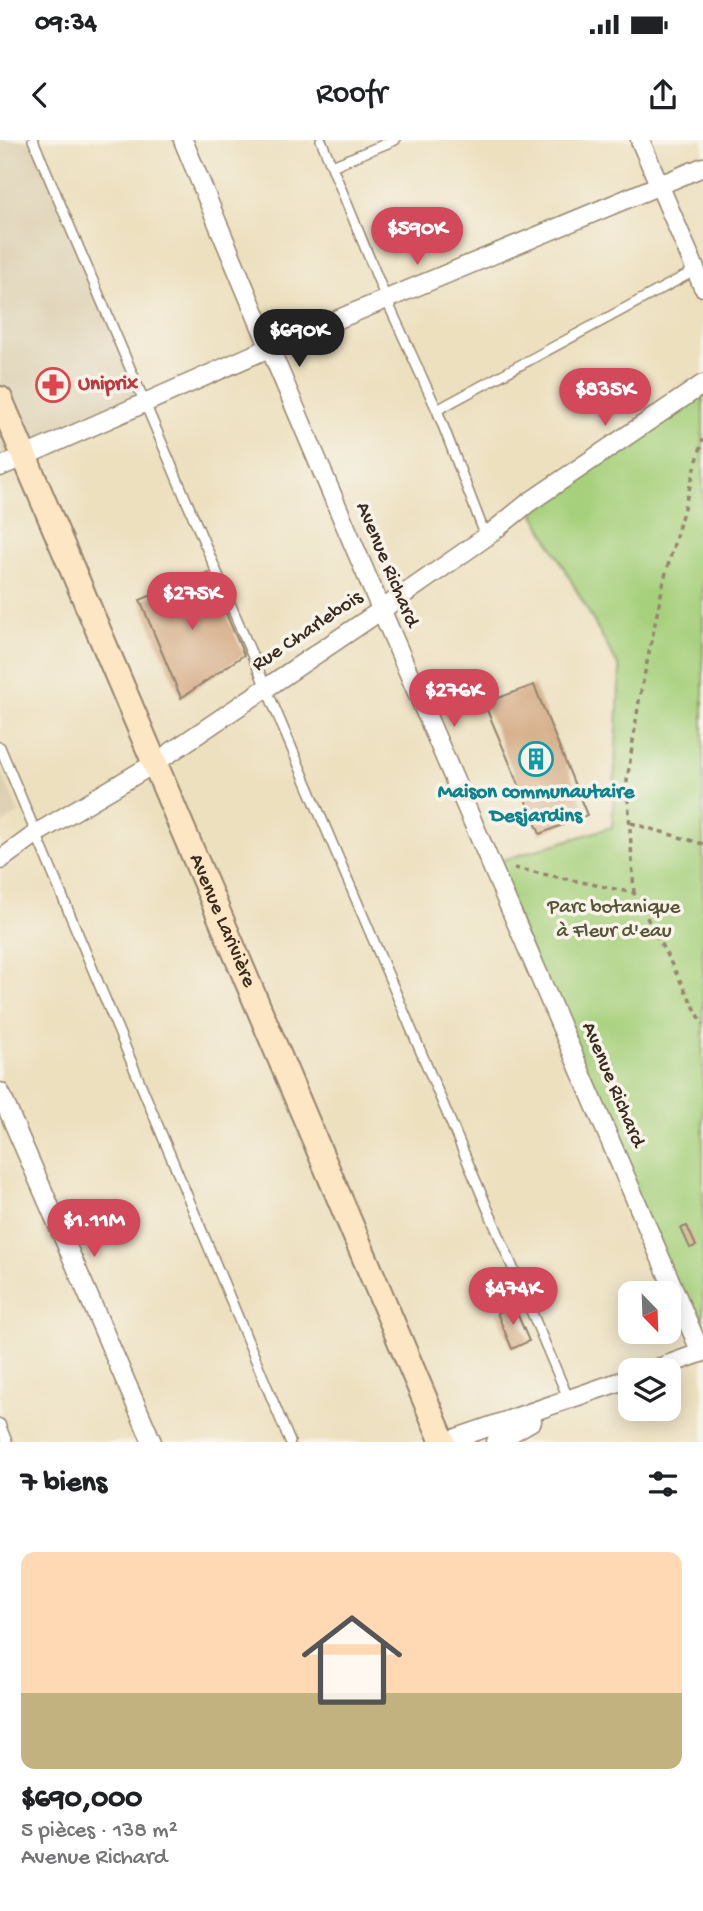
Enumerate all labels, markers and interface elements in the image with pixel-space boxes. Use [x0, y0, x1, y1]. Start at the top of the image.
text: 09:34 [35, 9, 97, 40]
icon: back [21, 76, 59, 114]
text: Roofr [316, 76, 387, 114]
icon: share [644, 76, 682, 114]
pin: $590K [368, 208, 466, 267]
text: $590K [387, 216, 447, 243]
pin: $690K [250, 310, 348, 369]
text: $690K [269, 318, 329, 345]
pharmacy icon: Uniprix [34, 366, 72, 404]
pin: $835K [556, 369, 654, 428]
place label: Uniprix [78, 373, 139, 398]
text: $835K [575, 377, 635, 404]
street label: Avenue Richard [348, 499, 424, 633]
pin: $275K [143, 573, 241, 632]
text: $275K [163, 581, 221, 608]
street label: Rue Charlebois [248, 585, 369, 678]
pin: $276K [405, 670, 503, 729]
text: $276K [425, 678, 483, 705]
building icon: Maison communautaire Desjardins [517, 740, 555, 778]
place label: Maison communautaire Desjardins [438, 781, 635, 830]
street label: Avenue Larivière [182, 850, 261, 992]
park label: Parc botanique à Fleur d'eau [547, 896, 682, 945]
street label: Avenue Richard [574, 1019, 650, 1153]
pin: $1.11M [37, 1200, 151, 1259]
text: $1.11M [63, 1208, 125, 1235]
pin: $474K [464, 1268, 562, 1327]
text: $474K [485, 1276, 541, 1303]
north arrow [618, 1281, 681, 1344]
map controls [618, 1281, 681, 1421]
button: layers [618, 1358, 681, 1421]
icon: filters [644, 1465, 682, 1503]
text: 7 biens [21, 1467, 107, 1502]
icon: home [289, 1597, 415, 1723]
text: $690,000 [21, 1783, 142, 1818]
text: 5 pièces · 138 m² [21, 1818, 178, 1845]
text: Avenue Richard [21, 1845, 167, 1872]

